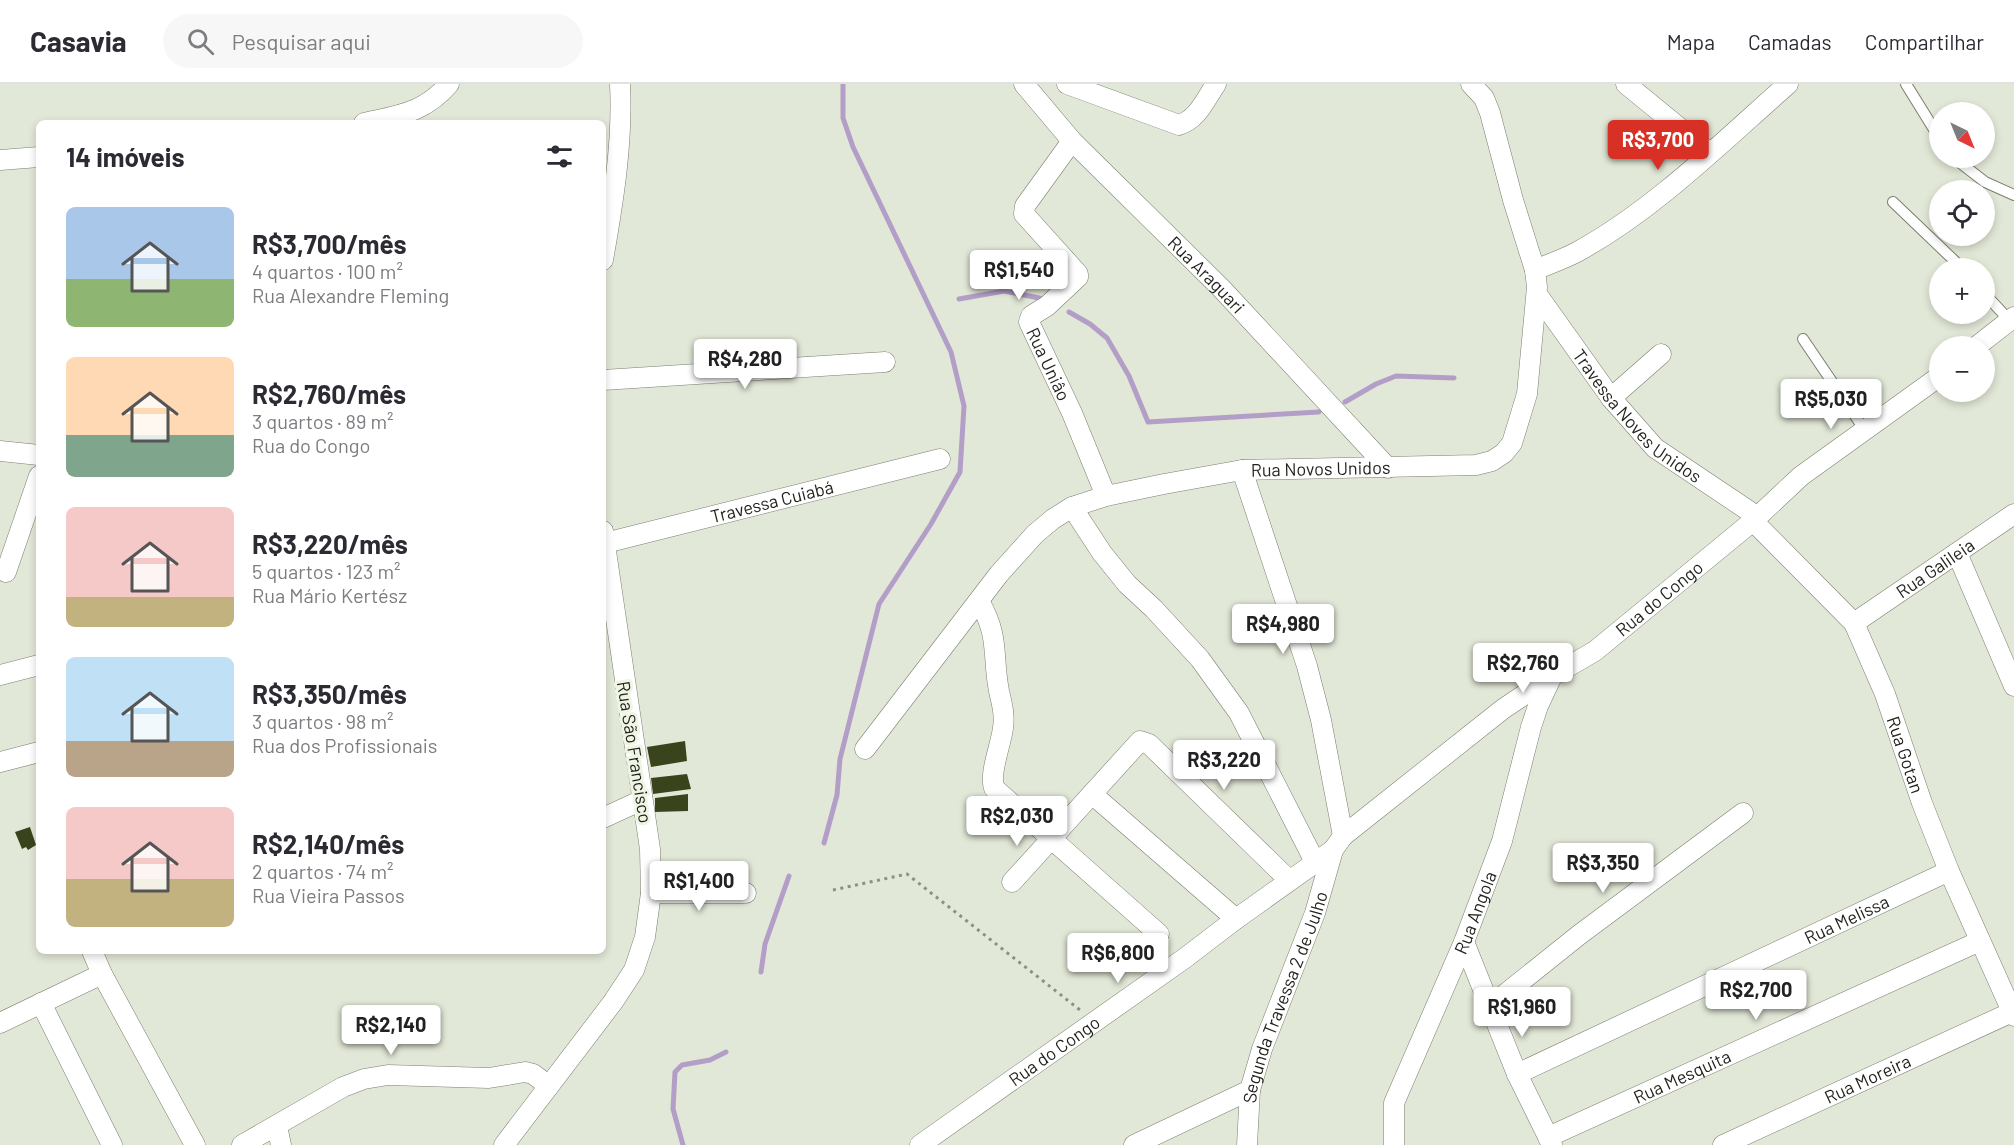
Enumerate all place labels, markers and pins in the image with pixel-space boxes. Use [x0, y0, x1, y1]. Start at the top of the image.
pin: R$3,700 [1603, 120, 1713, 171]
pin: R$1,540 [964, 250, 1074, 301]
pin: R$4,280 [690, 339, 800, 390]
pin: R$5,030 [1776, 379, 1886, 430]
pin: R$4,980 [1228, 604, 1338, 655]
pin: R$2,760 [1468, 643, 1578, 694]
pin: R$3,220 [1169, 740, 1279, 791]
pin: R$2,030 [962, 796, 1072, 847]
pin: R$3,350 [1548, 843, 1658, 894]
pin: R$1,400 [644, 861, 754, 912]
pin: R$6,800 [1063, 933, 1173, 984]
pin: R$2,700 [1701, 970, 1811, 1021]
pin: R$1,960 [1467, 987, 1577, 1038]
pin: R$2,140 [336, 1005, 446, 1056]

